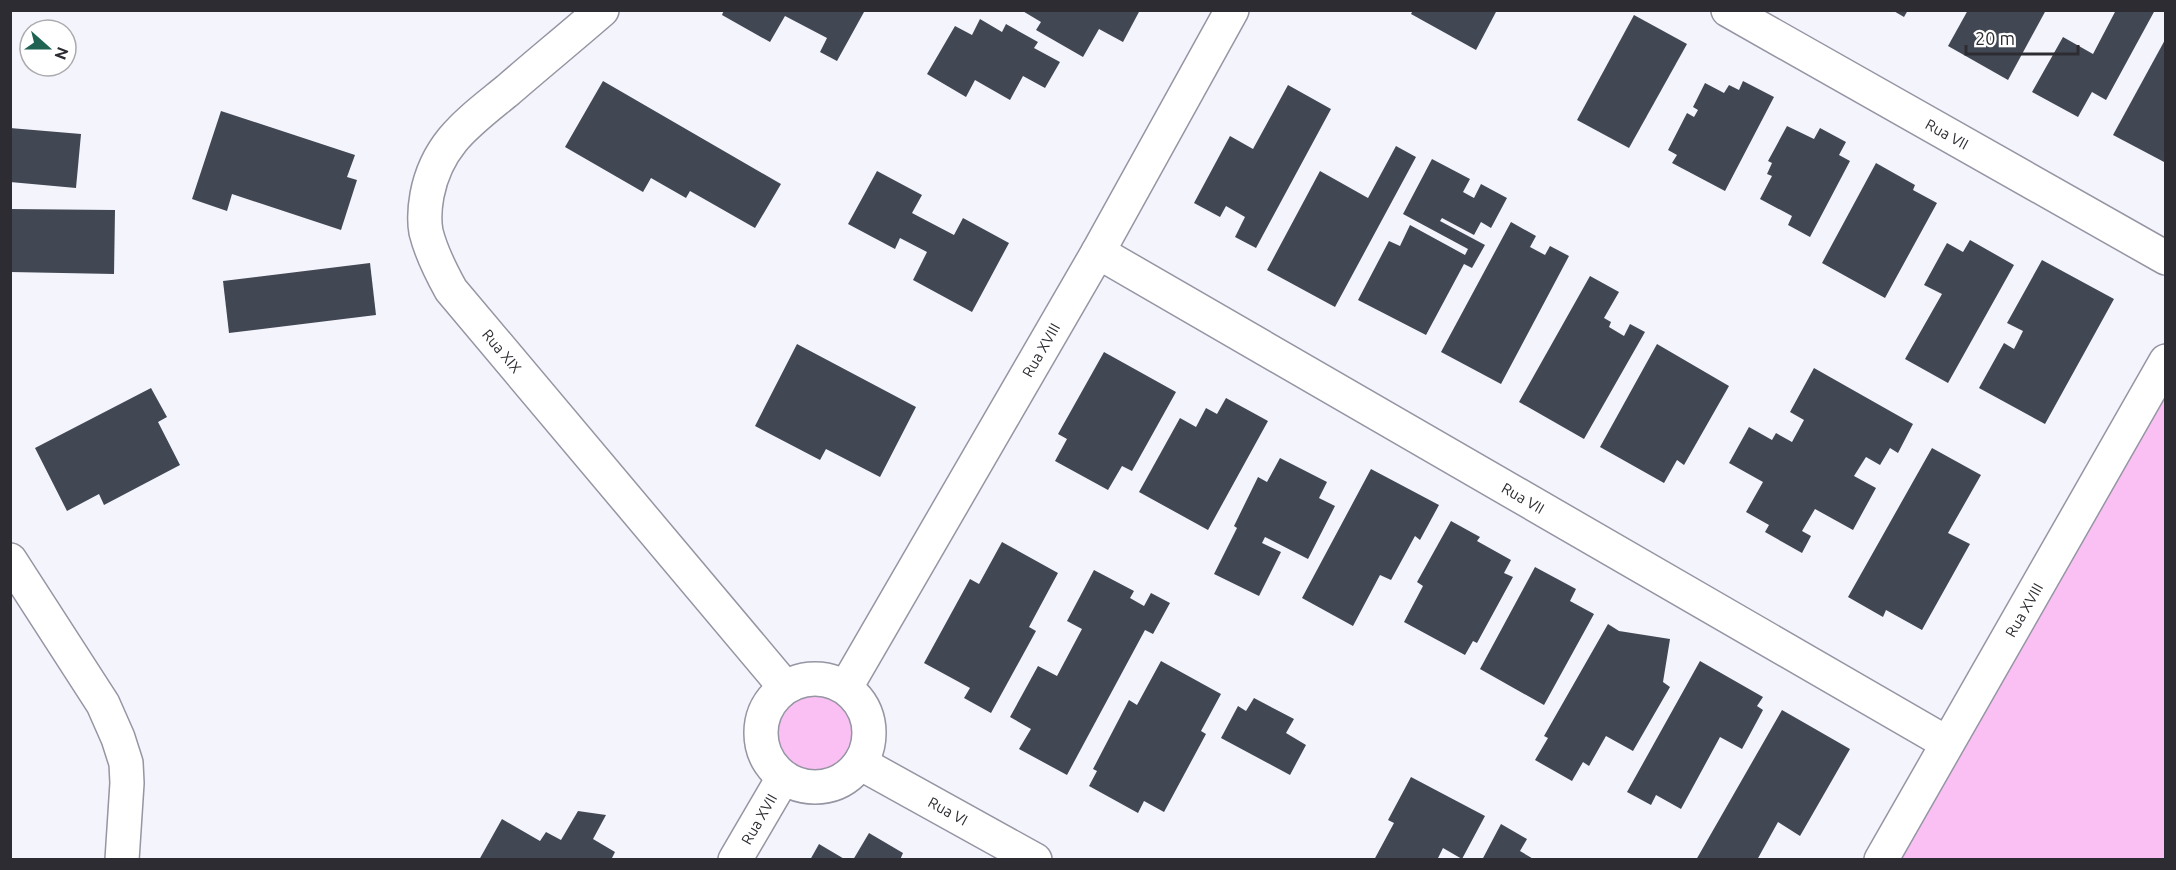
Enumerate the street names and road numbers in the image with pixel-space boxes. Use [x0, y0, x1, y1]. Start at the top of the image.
street label: Rua VII [1923, 115, 1971, 153]
street label: Rua XVIII [1019, 320, 1063, 380]
street label: Rua XIX [479, 326, 525, 376]
street label: Rua VII [1499, 479, 1547, 517]
street label: Rua XVIII [2002, 580, 2046, 640]
street label: Rua XVII [738, 791, 780, 847]
street label: Rua VI [925, 793, 971, 829]

